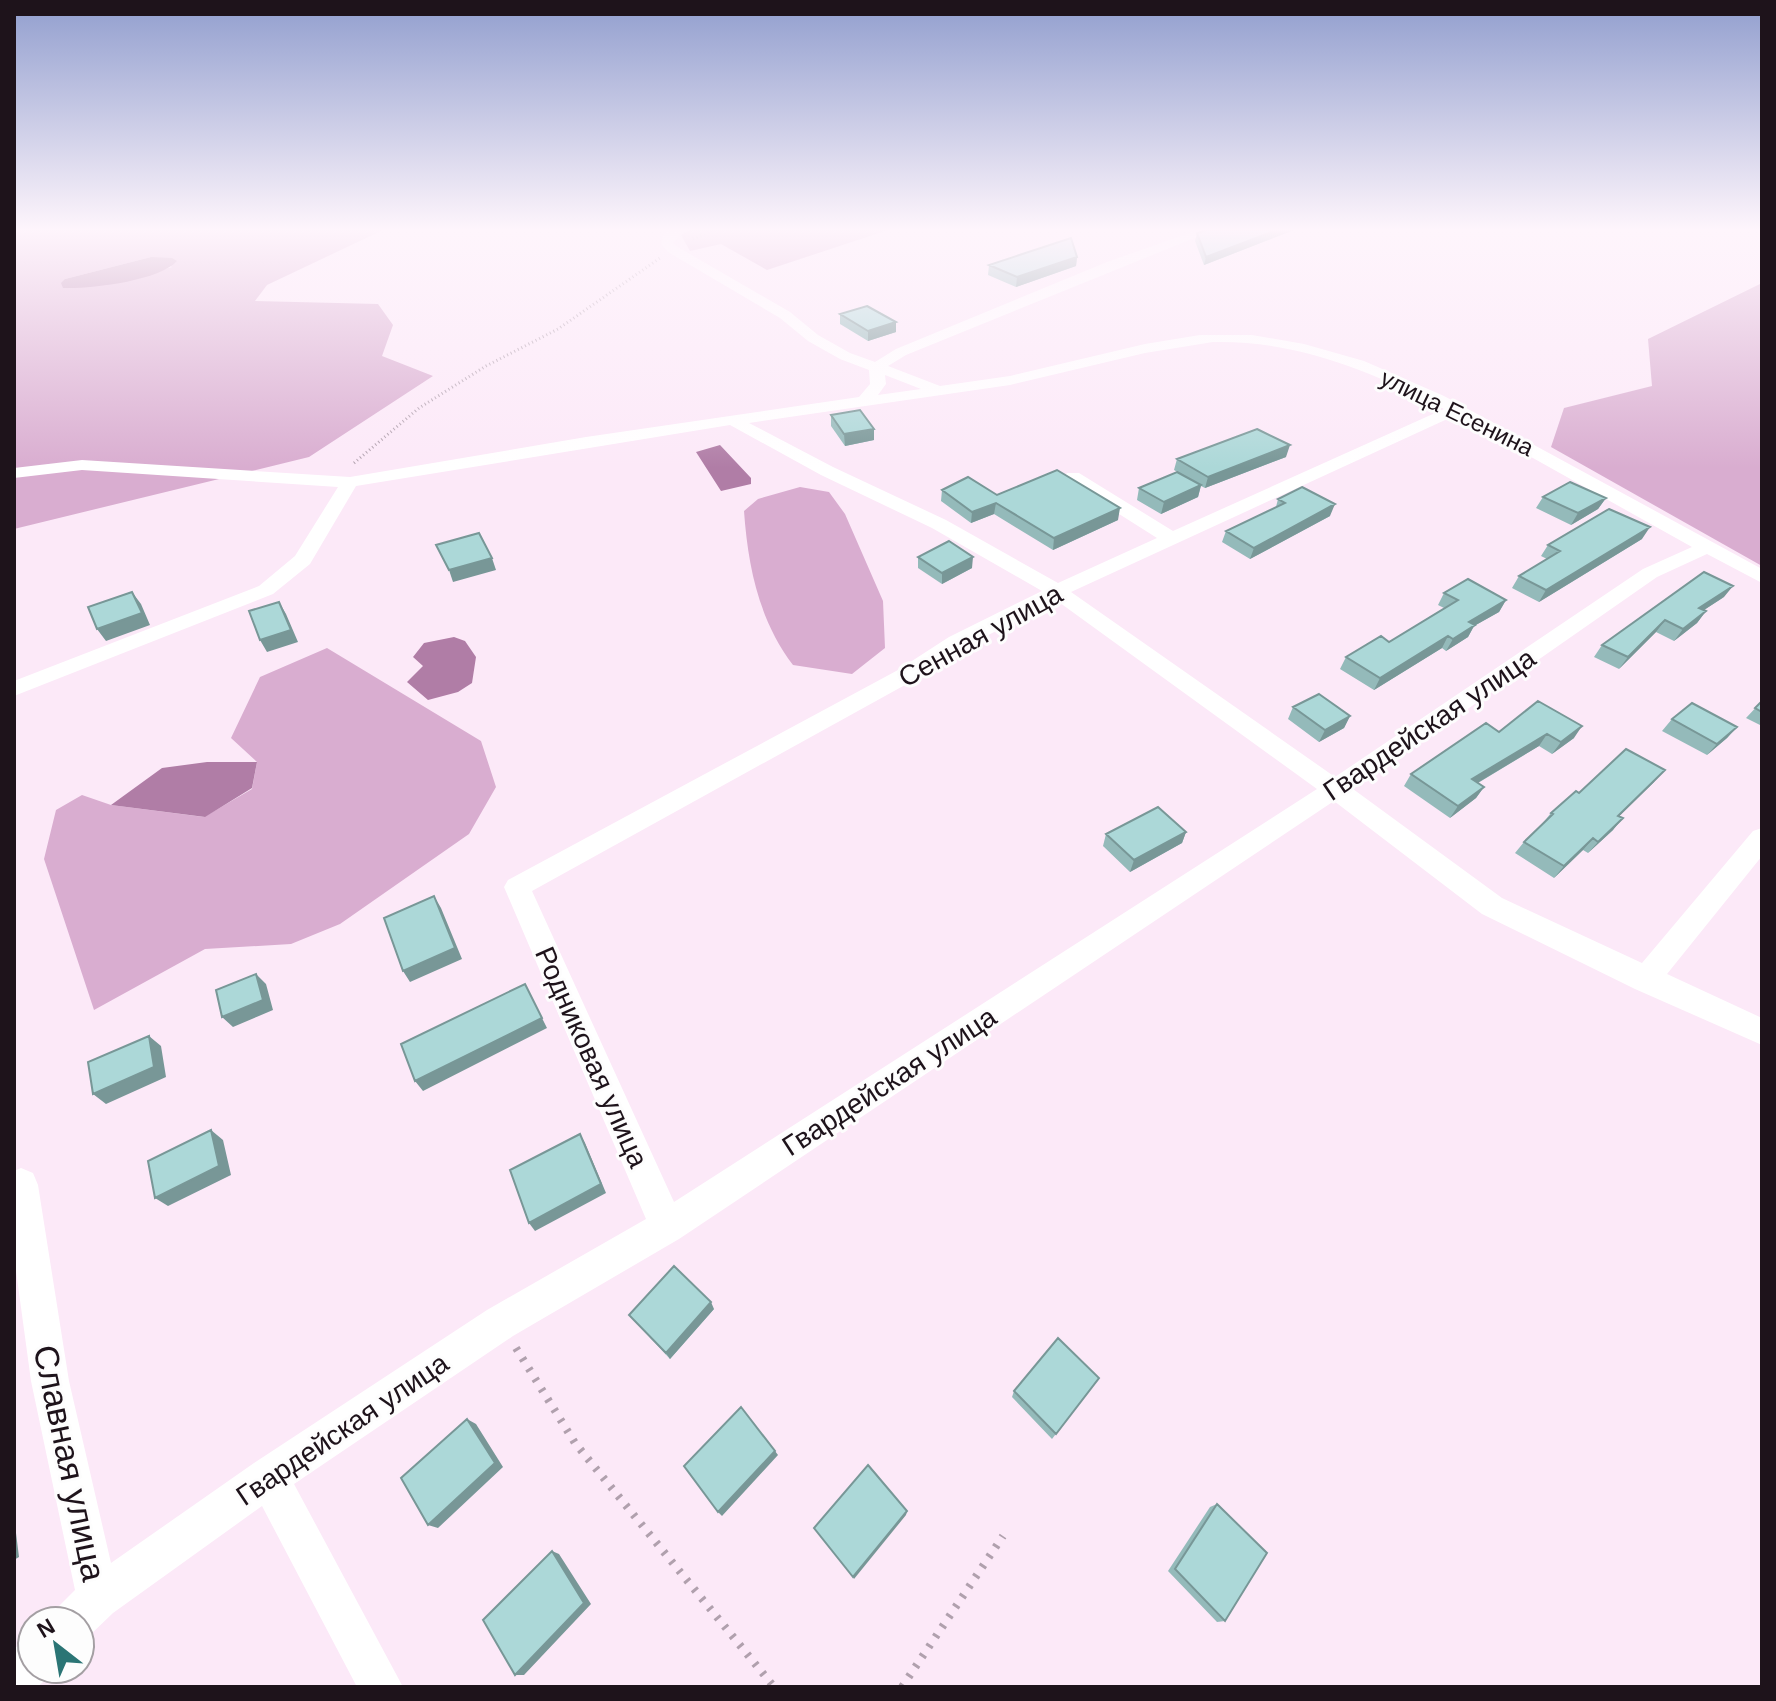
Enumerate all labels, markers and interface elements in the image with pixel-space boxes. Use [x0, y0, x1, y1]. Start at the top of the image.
street label: улица Есенина [1376, 364, 1539, 462]
street label: Сенная улица [893, 578, 1068, 693]
street label: Гвардейская улица [1318, 642, 1541, 807]
street label: Родниковая улица [529, 942, 654, 1173]
street label: Гвардейская улица [777, 1001, 1002, 1162]
street label: Славная улица [26, 1341, 114, 1585]
street label: Гвардейская улица [231, 1347, 454, 1512]
north arrow [16, 1605, 96, 1685]
text: N [33, 1613, 59, 1643]

